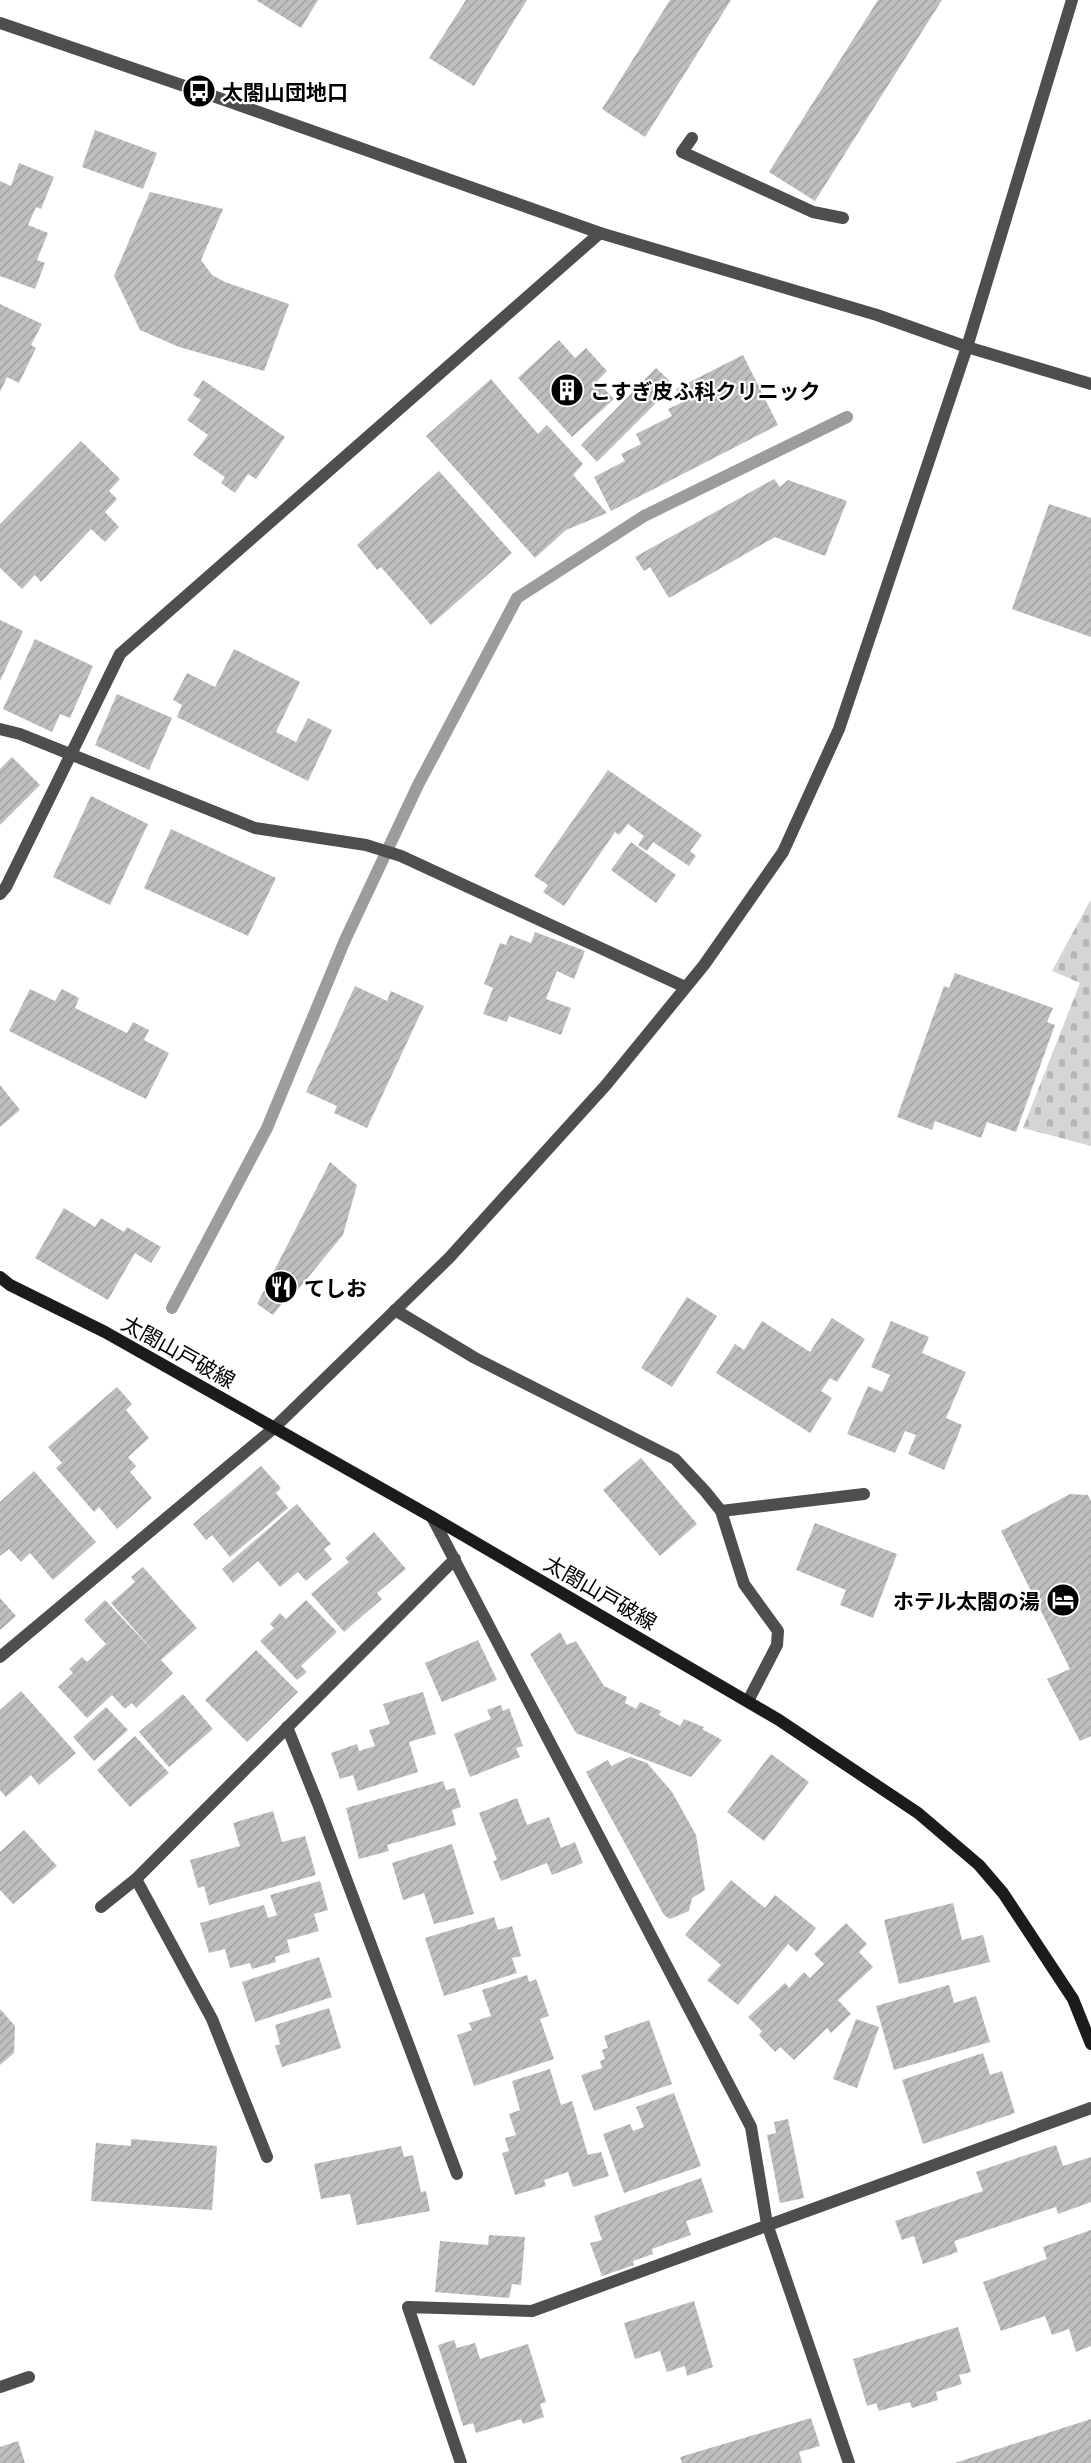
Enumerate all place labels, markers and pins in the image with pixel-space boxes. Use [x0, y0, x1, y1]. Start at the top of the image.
bus stop icon: 太閤山団地口 [181, 73, 217, 109]
place label: 太閤山団地口 [222, 79, 348, 104]
building icon: こすぎ皮ふ科クリニック [549, 372, 585, 408]
place label: こすぎ皮ふ科クリニック [590, 378, 821, 403]
restaurant icon: てしお [263, 1269, 299, 1305]
place label: てしお [304, 1275, 367, 1300]
hotel icon: ホテル太閤の湯 [1045, 1582, 1081, 1618]
place label: ホテル太閤の湯 [893, 1588, 1040, 1613]

